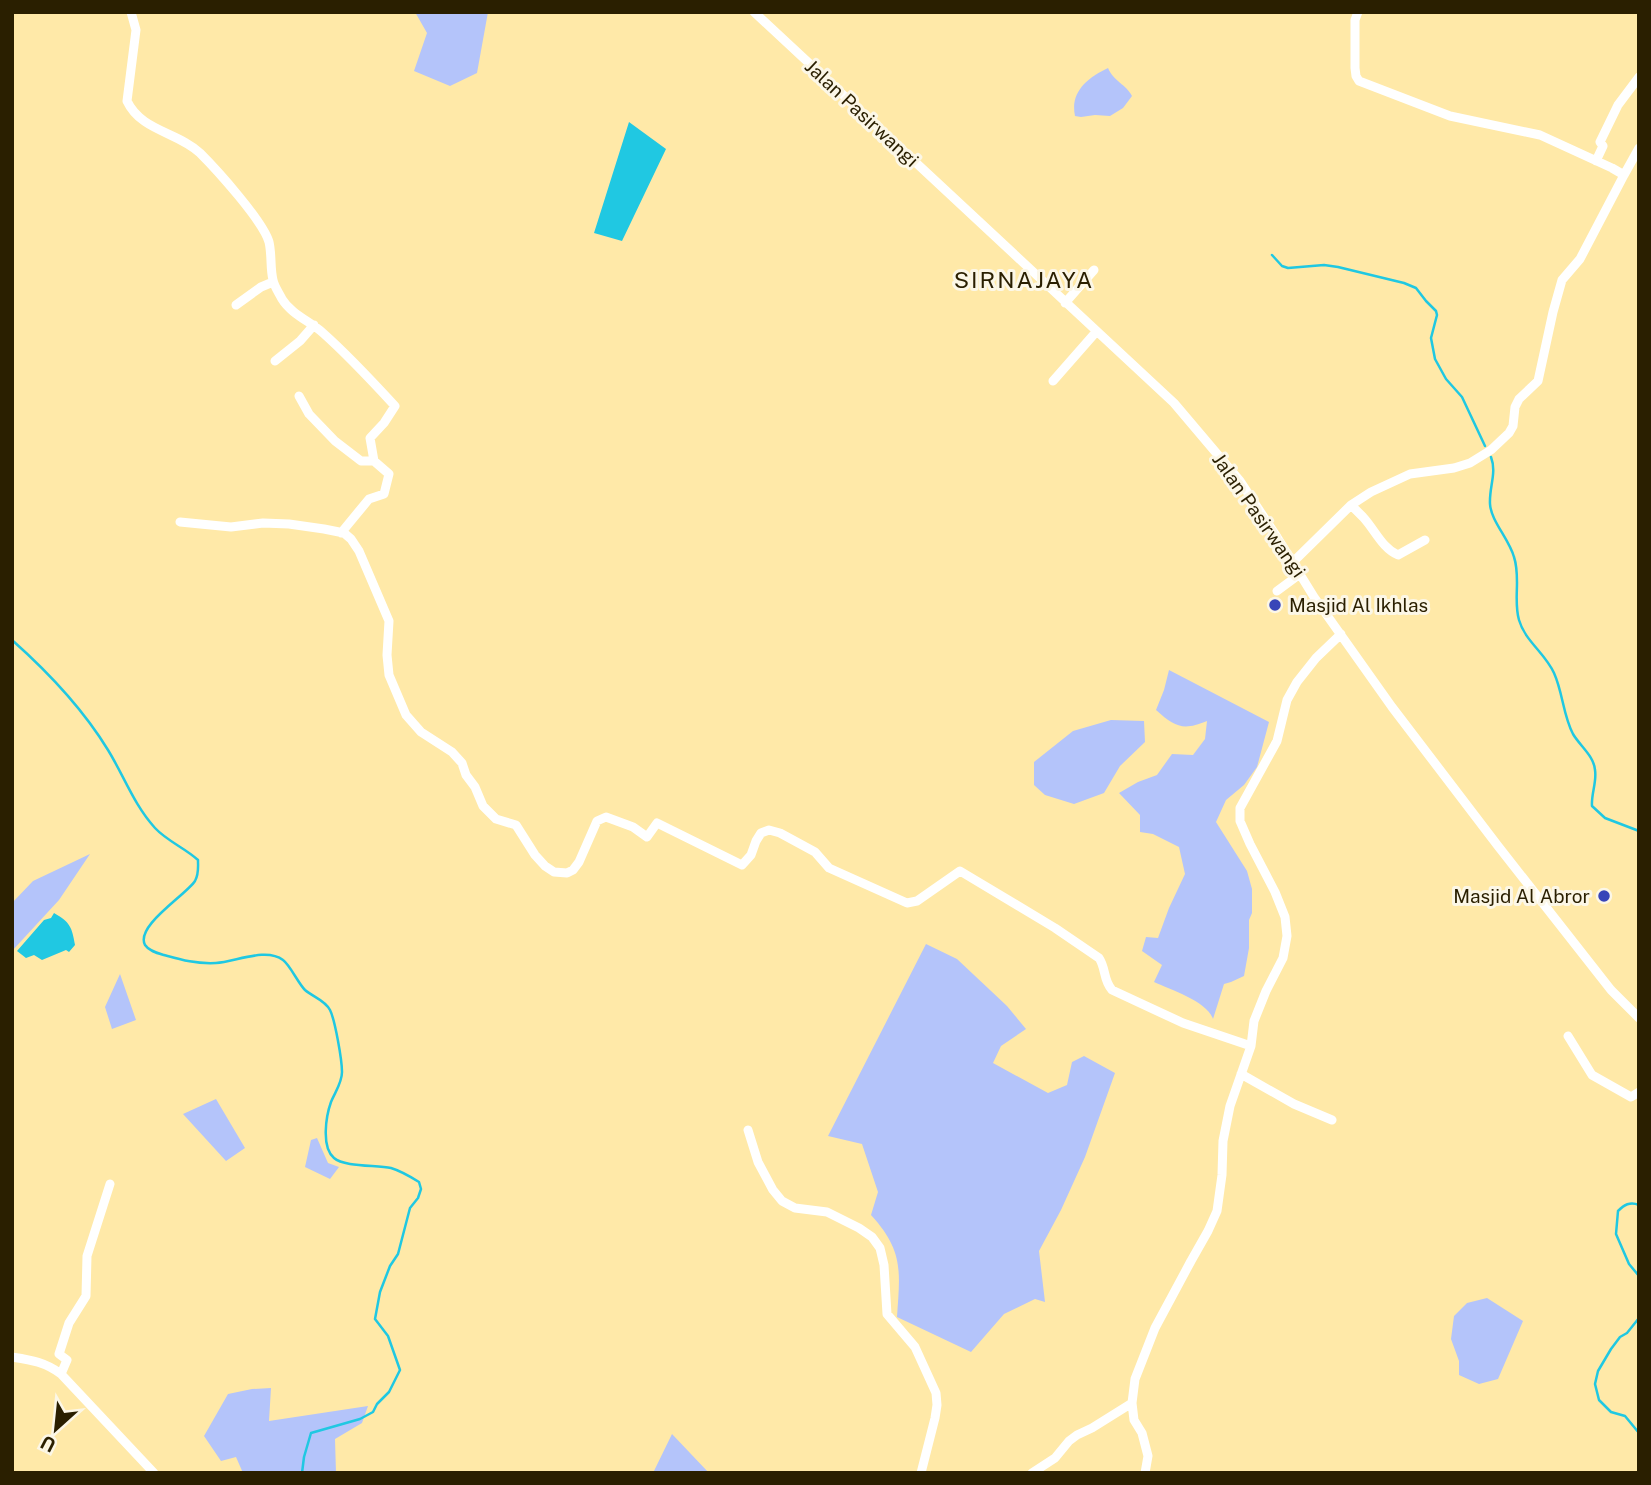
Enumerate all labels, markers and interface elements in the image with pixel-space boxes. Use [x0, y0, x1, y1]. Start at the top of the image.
street label: Jalan Pasirwangi [801, 55, 923, 171]
district label: SIRNAJAYA [954, 266, 1094, 293]
street label: Jalan Pasirwangi [1208, 449, 1310, 581]
place label: Masjid Al Ikhlas [1289, 594, 1428, 616]
marker: Masjid Al Ikhlas [1267, 597, 1283, 613]
place label: Masjid Al Abror [1453, 885, 1590, 907]
marker: Masjid Al Abror [1596, 888, 1612, 904]
north arrow [21, 1394, 91, 1464]
text: U [37, 1431, 59, 1457]

